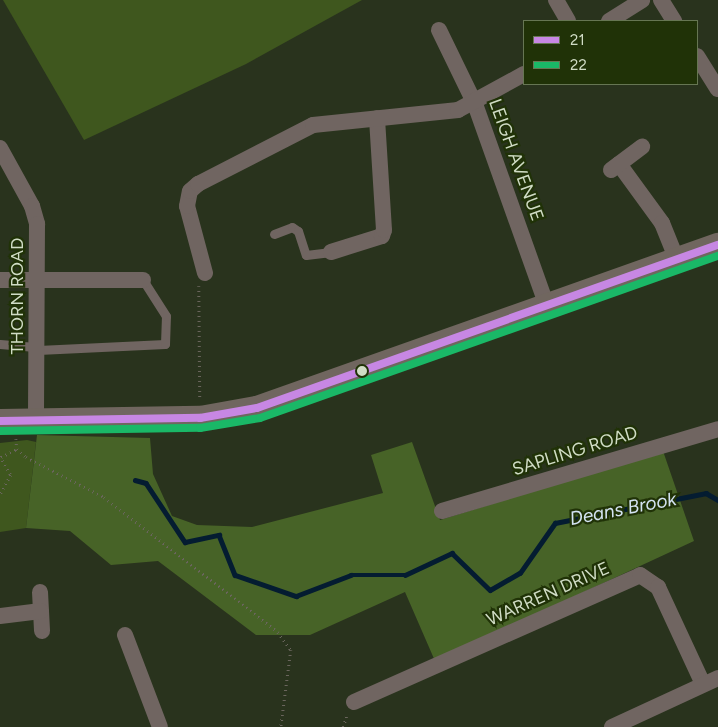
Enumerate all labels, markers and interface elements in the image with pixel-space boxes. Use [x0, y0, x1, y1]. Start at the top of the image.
legend [523, 20, 698, 85]
text: 21 [570, 31, 585, 49]
text: 22 [570, 56, 587, 74]
street label: LEIGH AVENUE [484, 96, 548, 224]
street label: THORN ROAD [6, 238, 28, 354]
unlabelled marker [357, 366, 367, 376]
street label: SAPLING ROAD [510, 422, 640, 480]
water label: Deans Brook [568, 487, 678, 531]
street label: WARREN DRIVE [483, 557, 613, 631]

